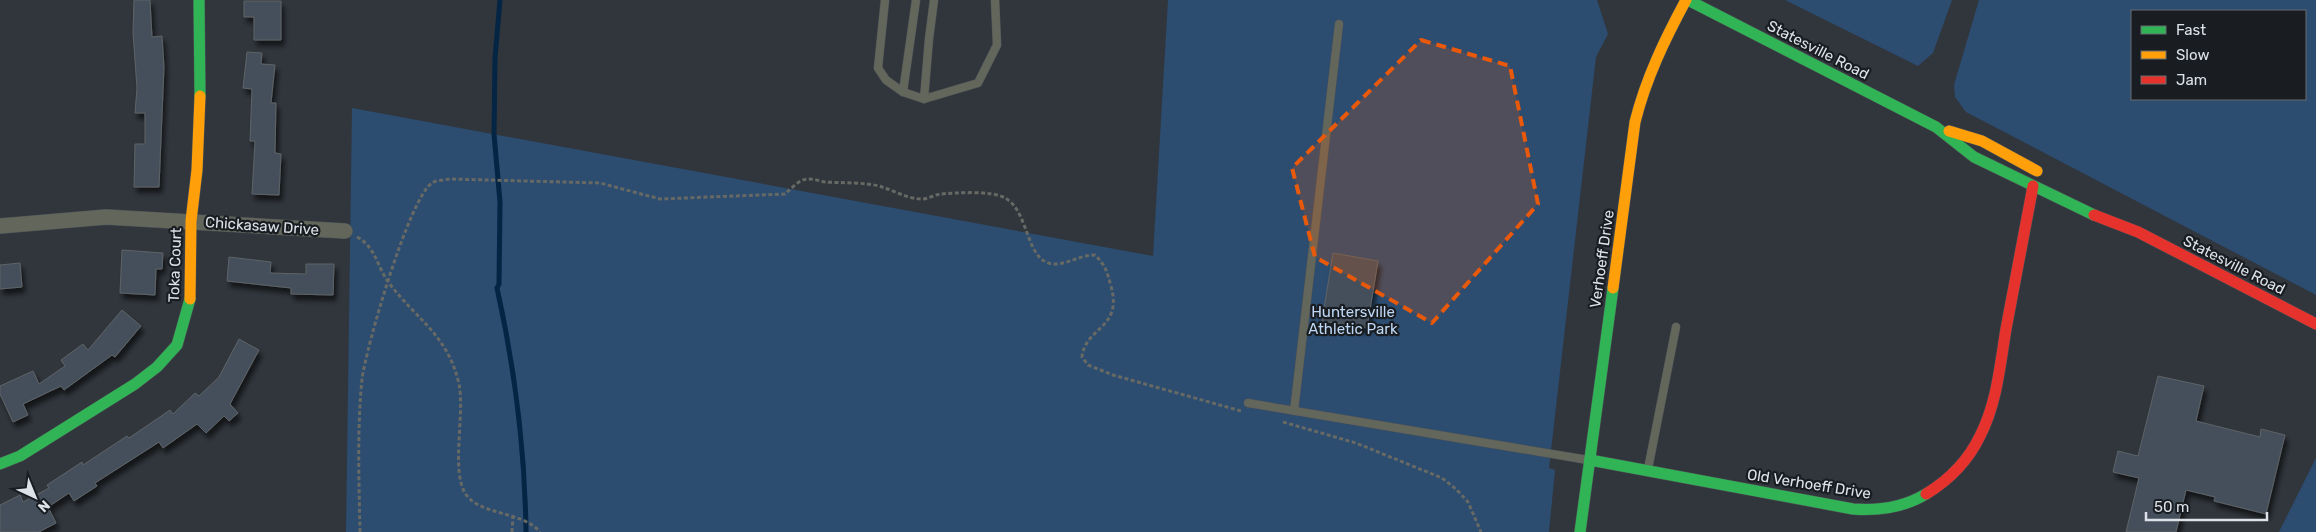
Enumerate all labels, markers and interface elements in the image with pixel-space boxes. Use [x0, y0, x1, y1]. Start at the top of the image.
legend [2131, 10, 2306, 100]
street label: Statesville Road [1764, 17, 1872, 83]
text: Fast [2176, 21, 2206, 39]
text: Slow [2176, 46, 2209, 64]
text: Jam [2176, 71, 2207, 89]
street label: Verhoeff Drive [1586, 209, 1618, 309]
street label: Chickasaw Drive [204, 213, 320, 239]
street label: Toka Court [165, 227, 185, 303]
street label: Statesville Road [2180, 232, 2288, 298]
park label: Huntersville Athletic Park [1308, 303, 1398, 338]
street label: Old Verhoeff Drive [1746, 465, 1872, 503]
north arrow [10, 472, 60, 522]
scale bar [2146, 490, 2267, 522]
text: N [34, 496, 53, 516]
text: 50 m [2154, 498, 2189, 516]

